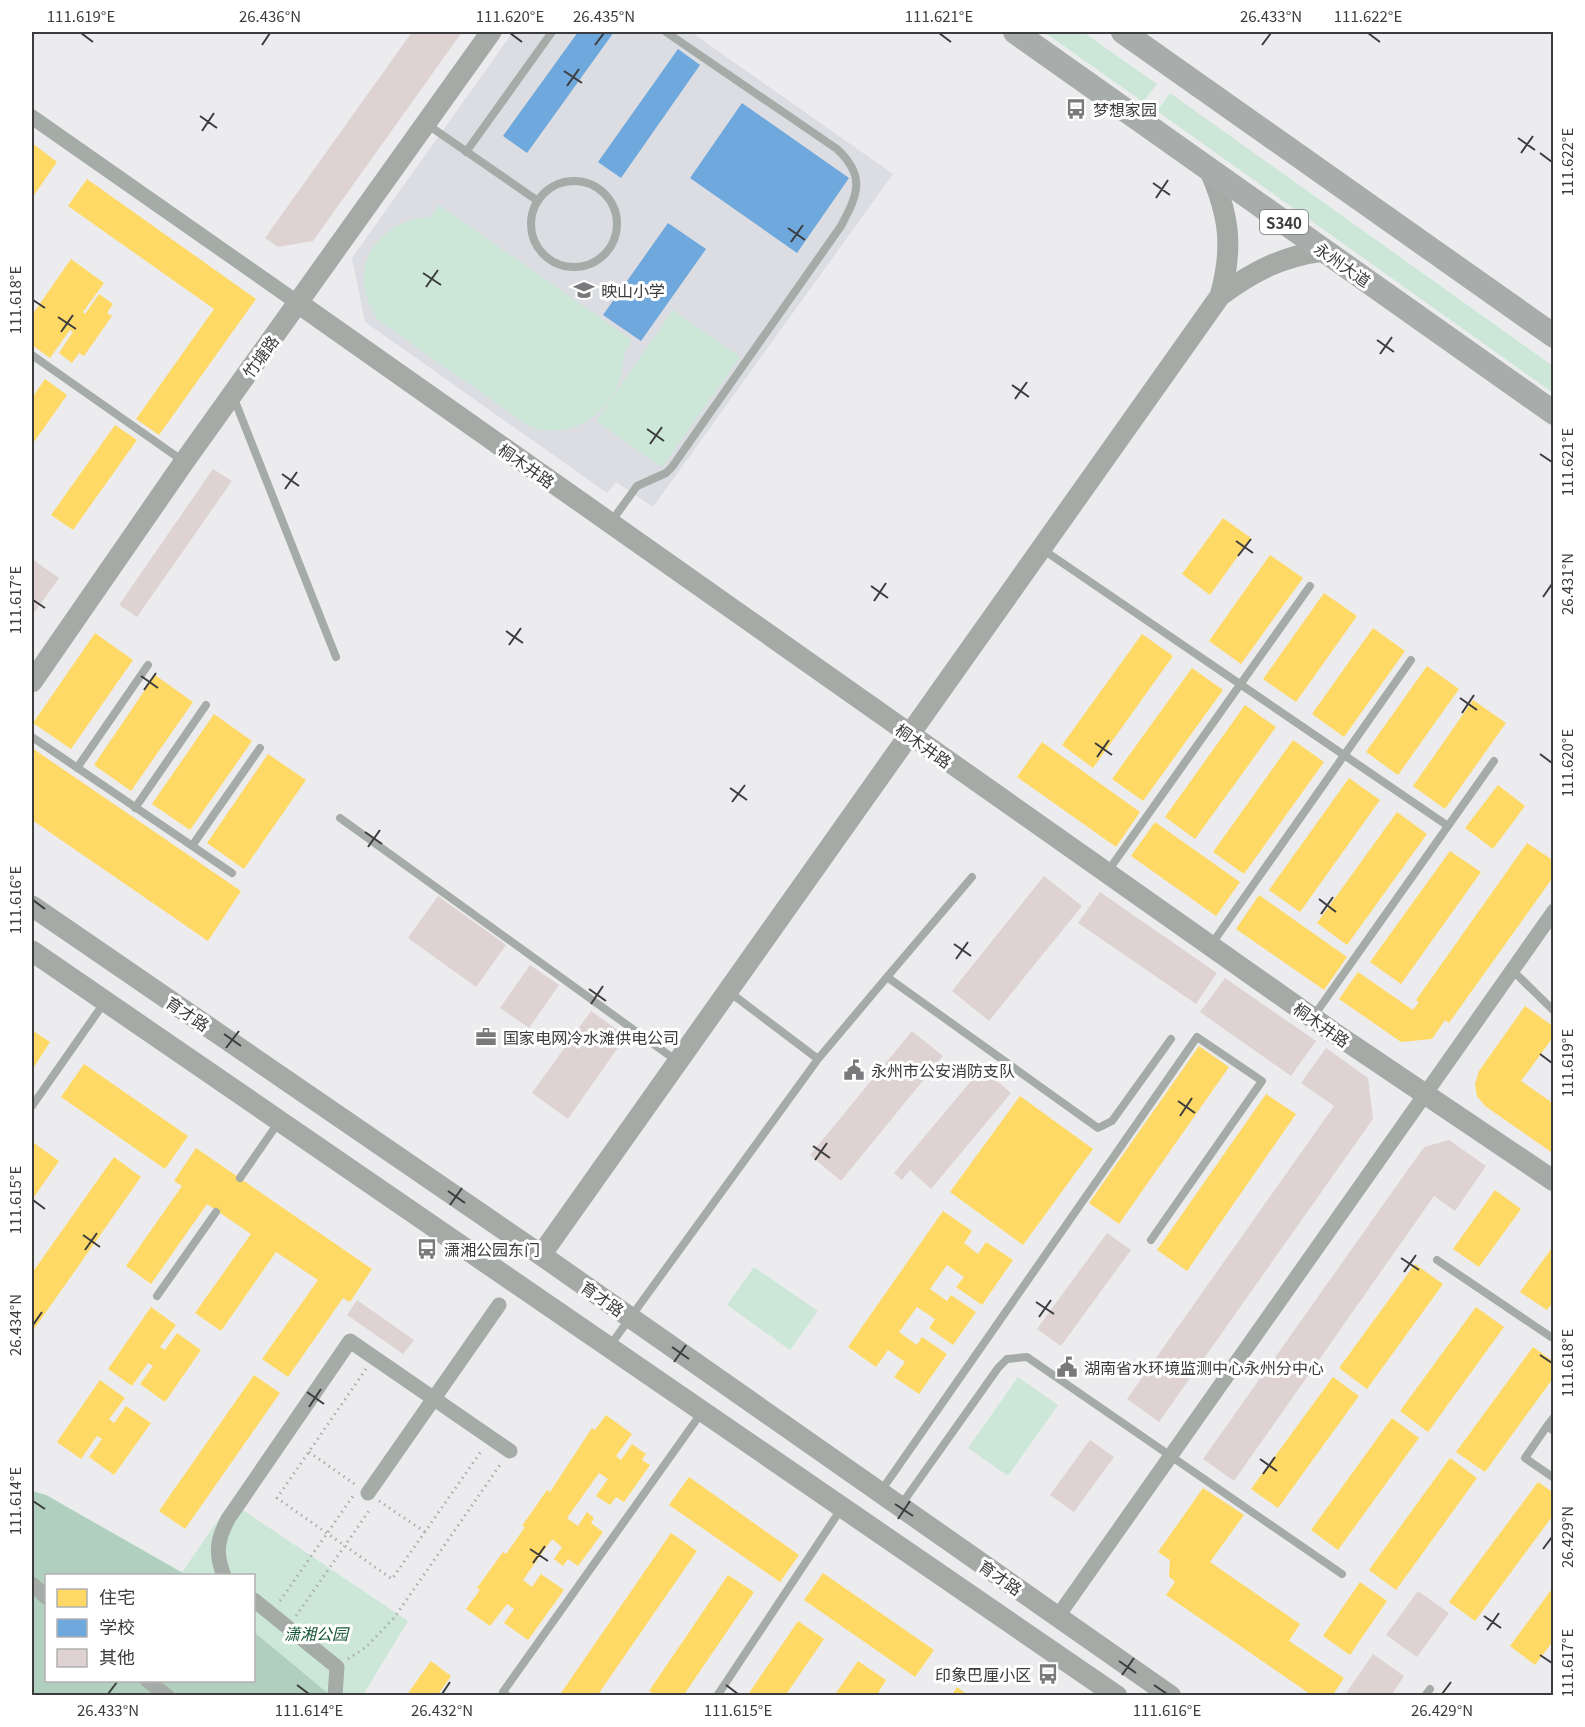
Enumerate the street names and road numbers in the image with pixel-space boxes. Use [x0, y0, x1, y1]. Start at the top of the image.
road number: S340 [1260, 210, 1308, 234]
street label: 永州大道 [1310, 236, 1376, 292]
street label: 竹塘路 [236, 330, 284, 382]
street label: 桐木井路 [494, 437, 560, 493]
street label: 桐木井路 [891, 717, 957, 773]
street label: 育才路 [161, 990, 215, 1036]
street label: 桐木井路 [1289, 996, 1355, 1052]
street label: 育才路 [576, 1274, 630, 1322]
street label: 育才路 [974, 1553, 1028, 1601]

